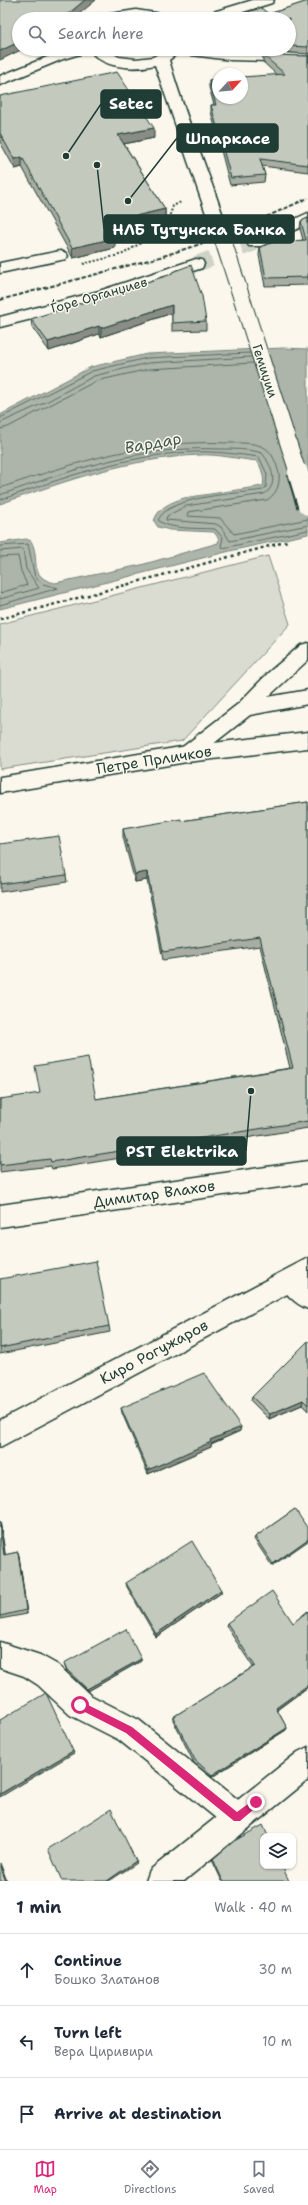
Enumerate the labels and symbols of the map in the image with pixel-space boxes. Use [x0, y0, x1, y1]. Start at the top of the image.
north arrow [212, 68, 248, 104]
callout: Setec [101, 90, 161, 118]
text: Setec [109, 93, 153, 114]
callout: Шпаркасе [177, 124, 278, 152]
text: Шпаркасе [186, 128, 271, 149]
callout: НЛБ Тутунска Банка [104, 215, 294, 243]
text: НЛБ Тутунска Банка [112, 219, 286, 240]
street label: Ѓоре Органџиев [48, 272, 149, 317]
street label: Гемиџии [248, 342, 282, 400]
water label: Вардар [123, 428, 183, 458]
street label: Петре Прличков [95, 741, 213, 779]
callout: PST Elektrika [117, 1137, 246, 1165]
text: PST Elektrika [126, 1141, 238, 1162]
street label: Димитар Влахов [92, 1176, 216, 1212]
street label: Киро Рогужаров [96, 1315, 212, 1389]
route start [71, 1696, 89, 1714]
route end [247, 1793, 265, 1811]

